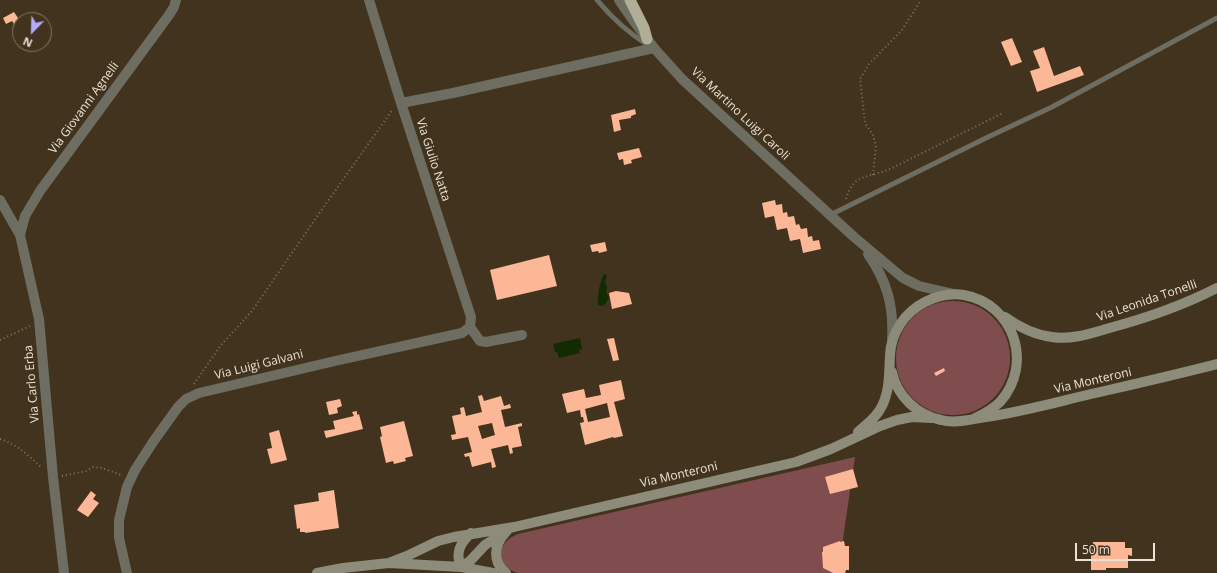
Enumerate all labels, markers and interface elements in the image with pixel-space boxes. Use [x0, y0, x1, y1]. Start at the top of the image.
north arrow [12, 12, 52, 52]
text: N [20, 34, 35, 51]
street label: Via Giovanni Agnelli [46, 59, 122, 157]
street label: Via Martino Luigi Caroli [688, 65, 792, 163]
street label: Via Giulio Natta [413, 117, 453, 203]
street label: Via Leonida Tonelli [1095, 277, 1199, 325]
street label: Via Carlo Erba [21, 344, 43, 424]
street label: Via Luigi Galvani [213, 347, 305, 383]
street label: Via Monteroni [1053, 365, 1133, 397]
street label: Via Monteroni [639, 459, 719, 491]
scale bar [1077, 535, 1157, 561]
text: 50 m [1082, 541, 1110, 558]

